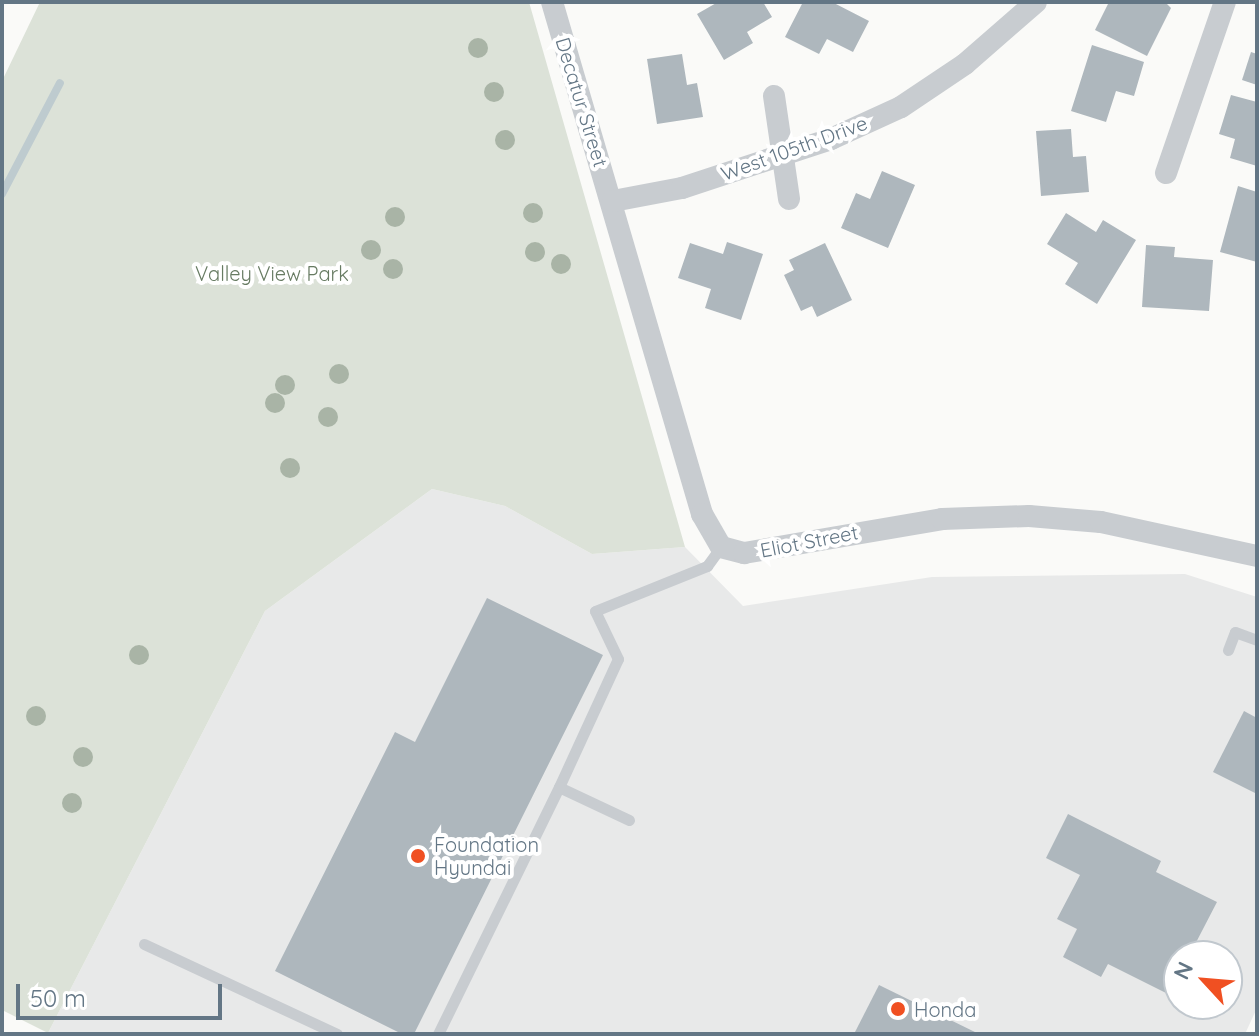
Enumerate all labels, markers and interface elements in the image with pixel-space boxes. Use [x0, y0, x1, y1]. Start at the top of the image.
street label: Decatur Street [551, 34, 613, 170]
street label: West 105th Drive [718, 110, 870, 186]
park label: Valley View Park [195, 261, 349, 285]
street label: Eliot Street [758, 520, 860, 562]
place label: Foundation Hyundai [434, 832, 539, 879]
marker: Foundation Hyundai [409, 847, 427, 865]
north arrow [1163, 940, 1243, 1020]
text: N [1167, 957, 1199, 984]
scale bar [20, 968, 226, 1018]
text: 50 m [30, 983, 86, 1013]
place label: Honda [914, 997, 976, 1021]
marker: Honda [889, 1000, 907, 1018]

